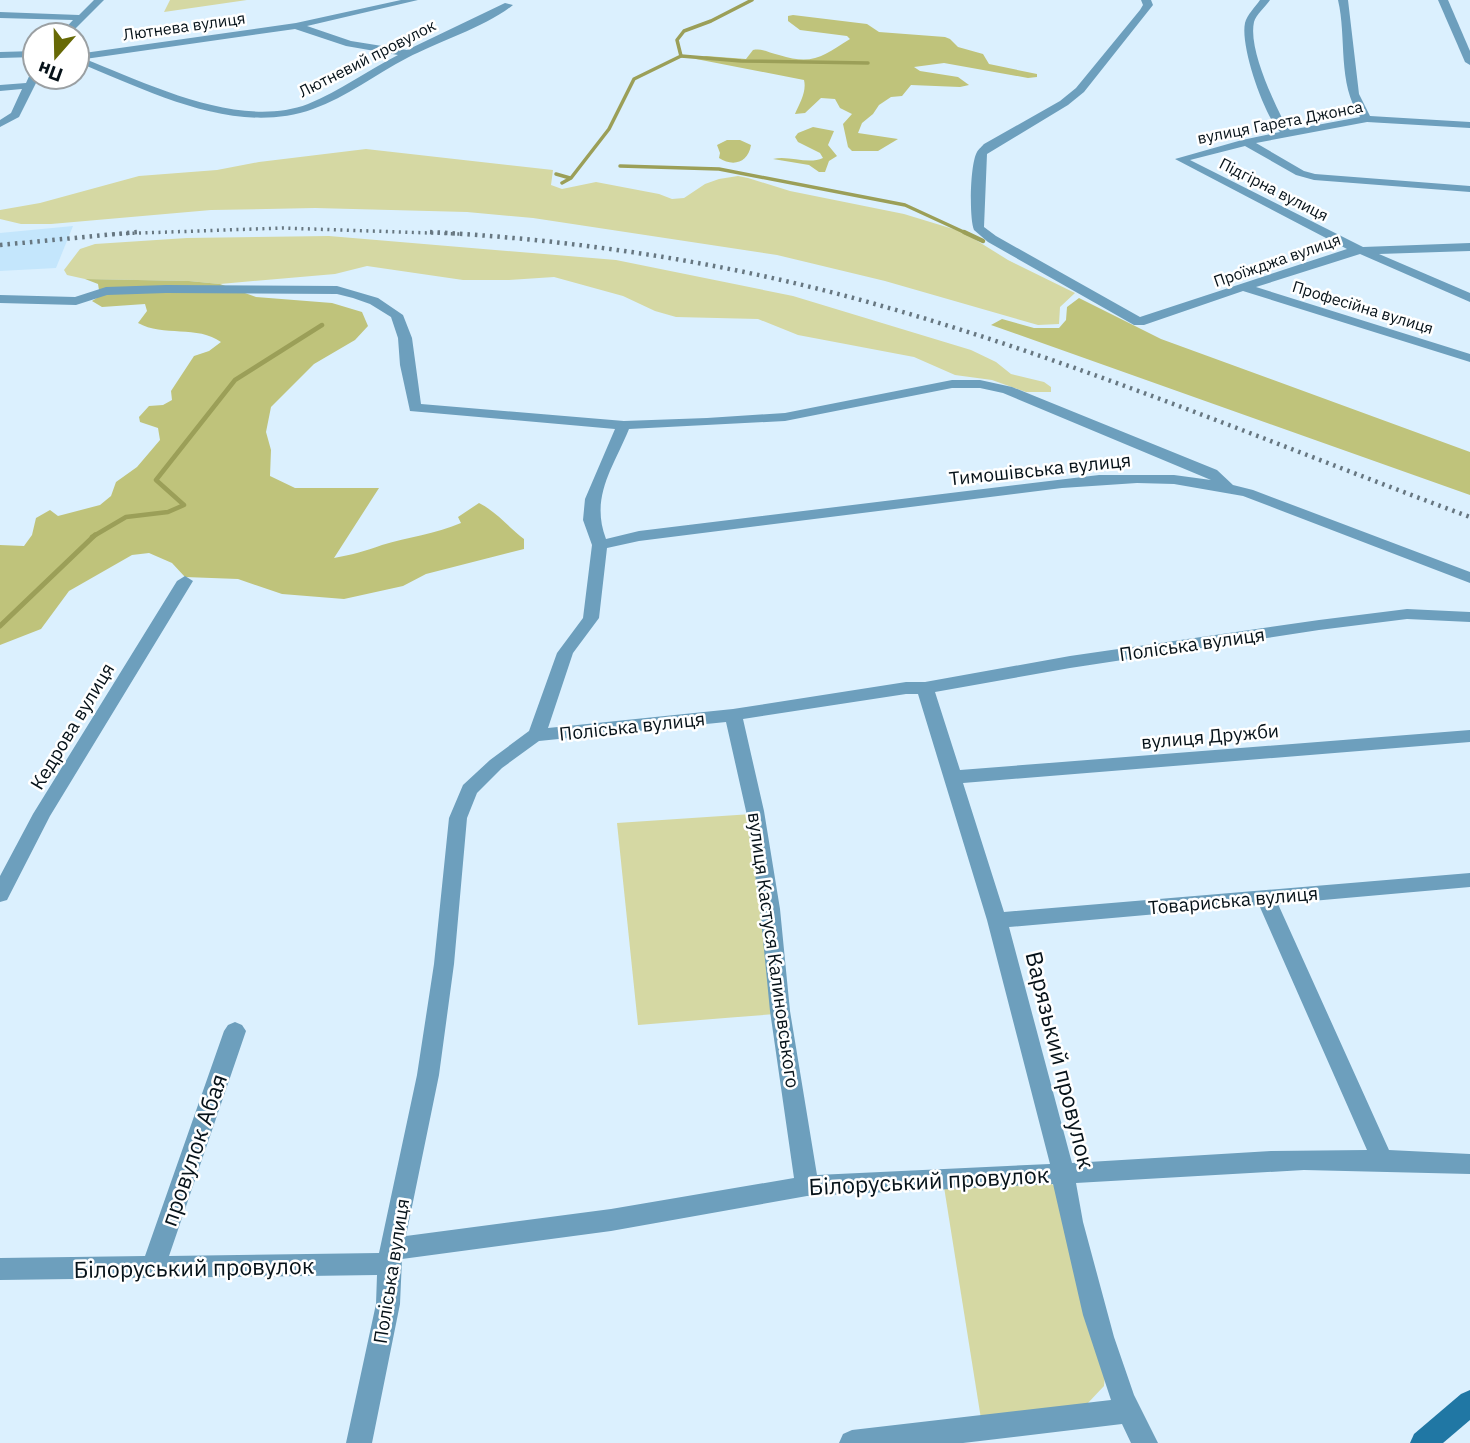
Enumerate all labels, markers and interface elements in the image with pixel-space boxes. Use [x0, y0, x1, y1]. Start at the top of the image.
street label: Лютнева вулиця [122, 8, 246, 44]
street label: Лютневий провулок [295, 15, 439, 101]
north arrow [21, 21, 91, 91]
text: Пн [34, 56, 66, 88]
street label: вулиця Гарета Джонса [1196, 96, 1365, 148]
street label: Підгірна вулиця [1216, 153, 1332, 225]
street label: Проїжджа вулиця [1211, 229, 1343, 291]
street label: Професійна вулиця [1290, 276, 1436, 338]
street label: Тимошівська вулиця [948, 448, 1132, 490]
street label: Поліська вулиця [1118, 622, 1266, 666]
street label: Кедрова вулиця [25, 658, 119, 794]
street label: Поліська вулиця [558, 706, 706, 746]
street label: вулиця Дружби [1140, 718, 1280, 754]
street label: вулиця Кастуся Калиновського [743, 811, 805, 1089]
street label: Товариська вулиця [1147, 881, 1319, 919]
street label: Варязький провулок [1019, 948, 1103, 1172]
street label: провулок Абая [153, 1069, 233, 1230]
street label: Білоруський провулок [808, 1159, 1050, 1201]
street label: Поліська вулиця [368, 1197, 414, 1345]
street label: Білоруський провулок [73, 1250, 315, 1284]

